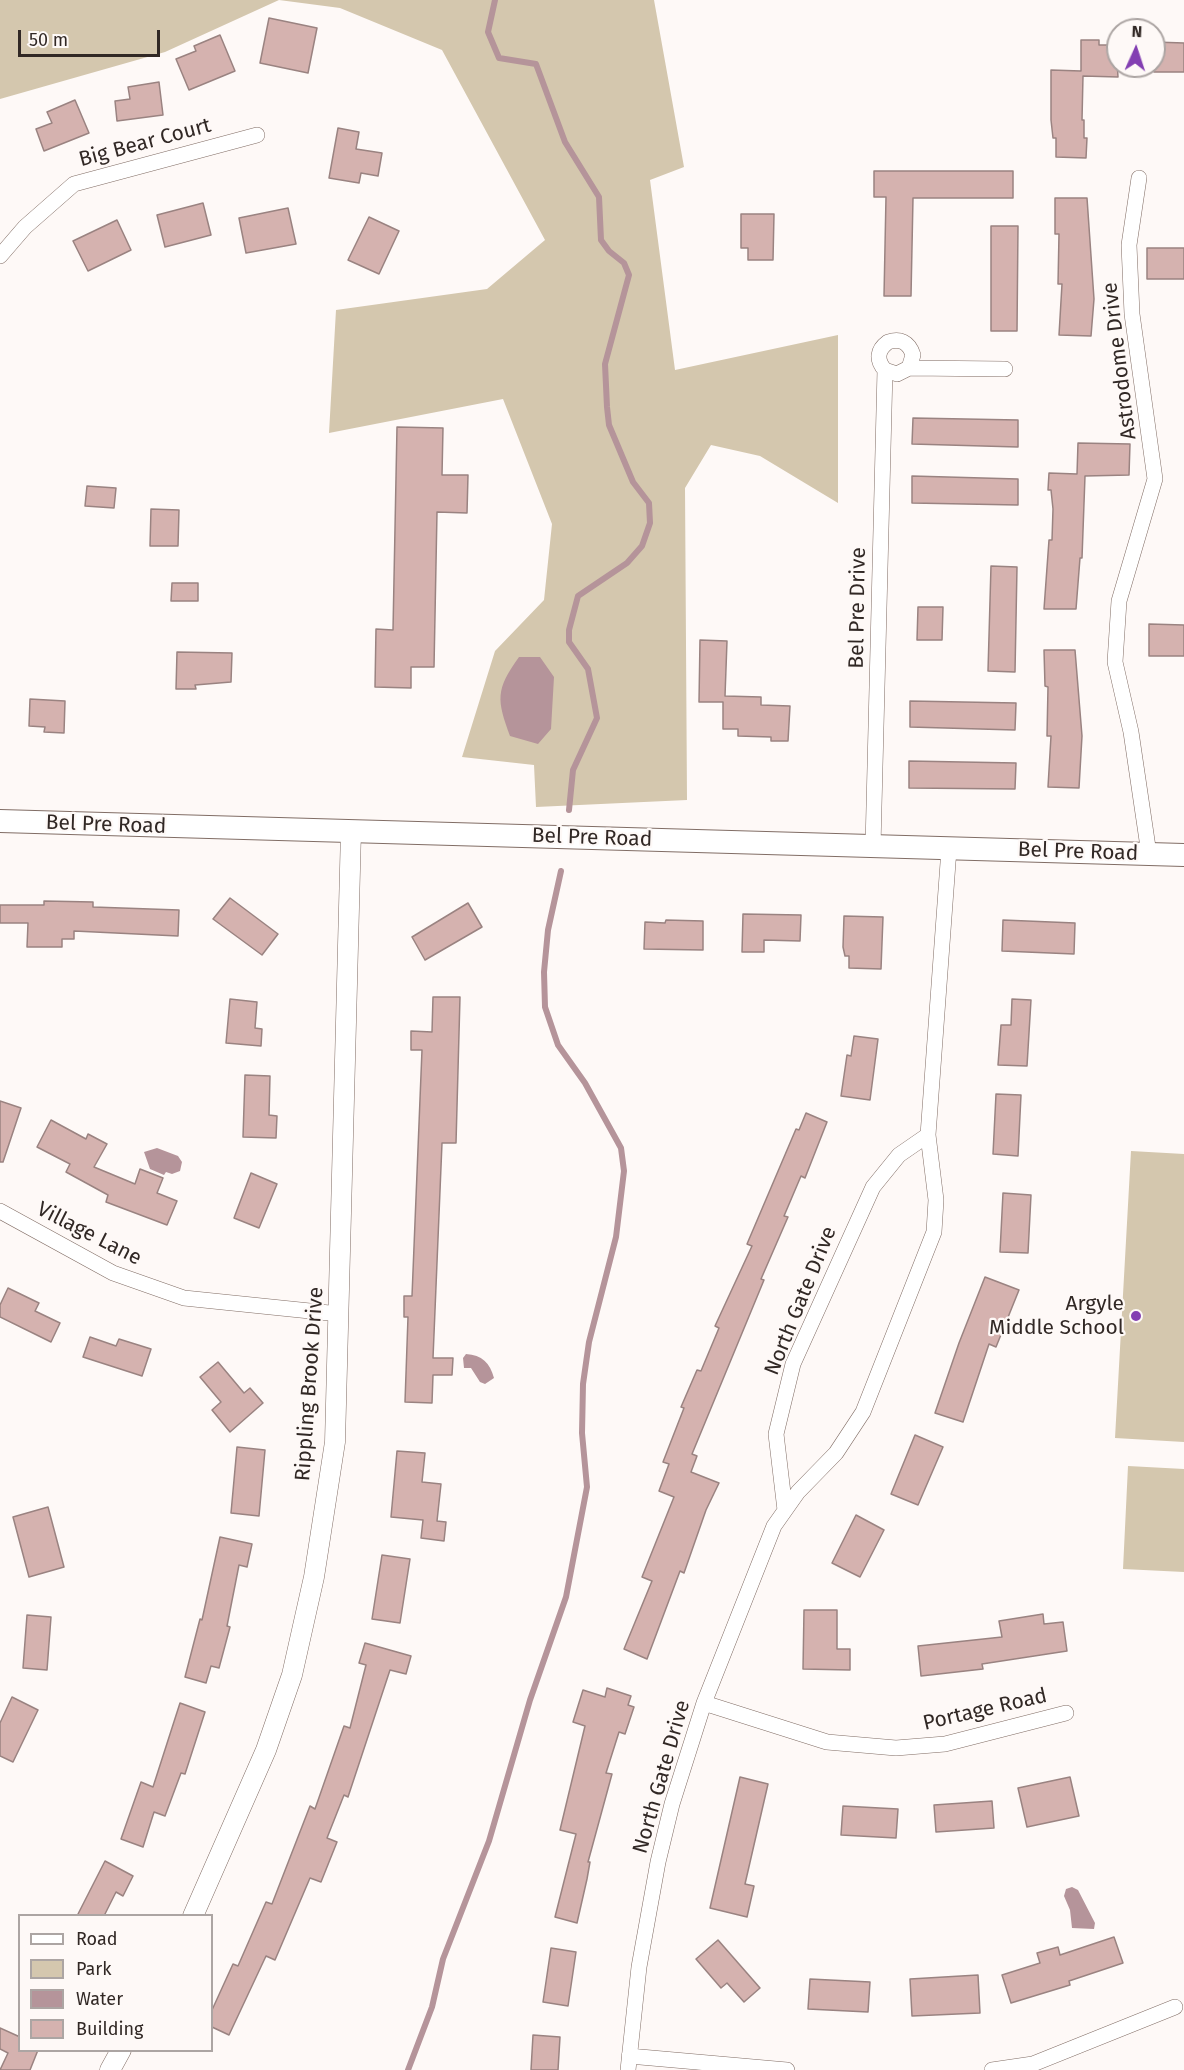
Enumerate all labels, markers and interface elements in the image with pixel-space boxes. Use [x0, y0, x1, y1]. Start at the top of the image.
scale bar [21, 18, 164, 56]
north arrow [1106, 18, 1166, 78]
text: N [1131, 22, 1143, 41]
text: 50 m [29, 29, 68, 51]
street label: Big Bear Court [76, 113, 214, 173]
street label: Astrodome Drive [1098, 281, 1142, 441]
street label: Bel Pre Drive [844, 547, 872, 669]
street label: Bel Pre Road [45, 810, 167, 840]
street label: Bel Pre Road [531, 823, 653, 853]
street label: Bel Pre Road [1017, 837, 1139, 867]
street label: Village Lane [32, 1197, 146, 1271]
street label: North Gate Drive [760, 1223, 842, 1379]
street label: Rippling Brook Drive [291, 1286, 329, 1482]
place label: Argyle Middle School [989, 1291, 1124, 1341]
marker: Argyle Middle School [1129, 1309, 1143, 1323]
street label: Portage Road [920, 1683, 1050, 1737]
street label: North Gate Drive [628, 1697, 696, 1857]
legend [18, 1914, 213, 2052]
text: Road [76, 1928, 118, 1950]
text: Park [76, 1958, 111, 1980]
text: Water [76, 1988, 123, 2010]
text: Building [76, 2018, 143, 2040]

